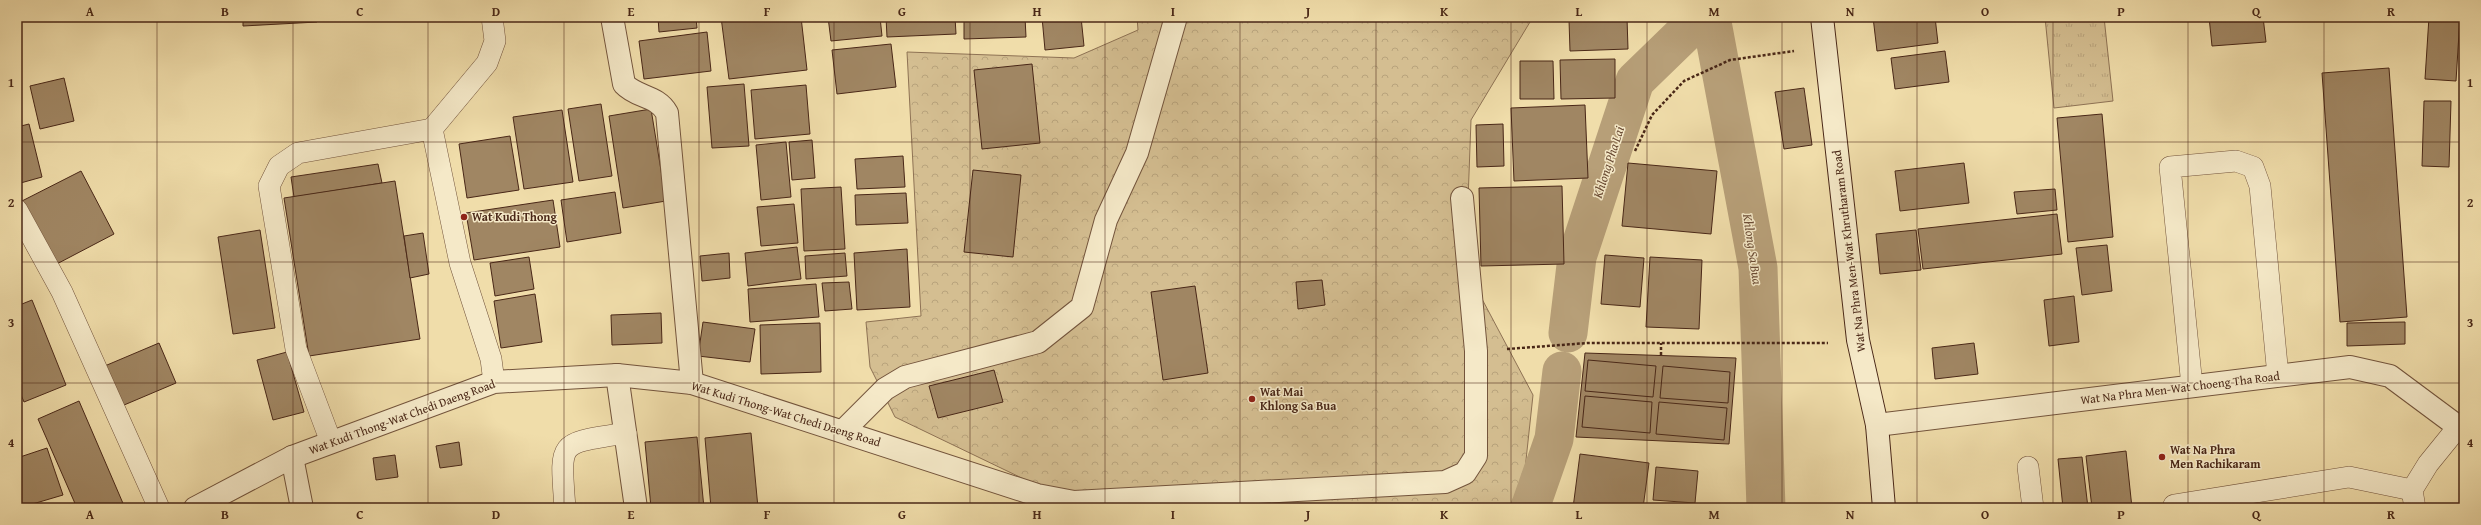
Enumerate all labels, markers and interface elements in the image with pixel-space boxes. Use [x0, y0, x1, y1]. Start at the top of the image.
text: A [86, 2, 95, 21]
text: B [221, 2, 229, 21]
text: C [356, 2, 364, 21]
text: D [492, 2, 500, 21]
text: E [628, 2, 635, 21]
text: F [764, 2, 771, 21]
text: G [898, 2, 906, 21]
text: H [1032, 2, 1042, 21]
text: I [1171, 2, 1175, 21]
text: J [1304, 2, 1311, 21]
text: K [1440, 2, 1449, 21]
text: L [1576, 2, 1583, 21]
text: M [1708, 2, 1720, 21]
text: N [1846, 2, 1855, 21]
text: O [1981, 2, 1989, 21]
text: P [2117, 2, 2125, 21]
text: Q [2252, 2, 2262, 21]
text: R [2387, 2, 2396, 21]
text: 1 [8, 73, 14, 92]
text: 1 [2467, 73, 2473, 92]
water label: Khlong Pha Lai [1588, 123, 1629, 201]
street label: Wat Na Phra Men-Wat Khrutharam Road [1828, 149, 1869, 353]
text: 2 [8, 193, 15, 212]
text: 2 [2467, 193, 2474, 212]
place label: Wat Kudi Thong [472, 208, 557, 225]
water label: Khlong Sa Bua [1738, 211, 1767, 286]
marker: Wat Kudi Thong [459, 212, 469, 222]
text: 3 [8, 313, 14, 332]
text: 3 [2467, 313, 2473, 332]
street label: Wat Na Phra Men-Wat Choeng Tha Road [2079, 367, 2281, 408]
street label: Wat Kudi Thong-Wat Chedi Daeng Road [306, 375, 498, 458]
street label: Wat Kudi Thong-Wat Chedi Daeng Road [689, 377, 884, 451]
place label: Wat Mai Khlong Sa Bua [1260, 383, 1337, 414]
marker: Wat Mai Khlong Sa Bua [1247, 394, 1257, 404]
text: 4 [8, 433, 15, 452]
text: 4 [2467, 433, 2474, 452]
place label: Wat Na Phra Men Rachikaram [2170, 441, 2261, 472]
marker: Wat Na Phra Men Rachikaram [2157, 452, 2167, 462]
text: A [86, 505, 95, 524]
text: B [221, 505, 229, 524]
text: C [356, 505, 364, 524]
text: D [492, 505, 500, 524]
text: E [628, 505, 635, 524]
text: F [764, 505, 771, 524]
text: G [898, 505, 906, 524]
text: H [1032, 505, 1042, 524]
text: I [1171, 505, 1175, 524]
text: J [1304, 505, 1311, 524]
text: K [1440, 505, 1449, 524]
text: L [1576, 505, 1583, 524]
text: M [1708, 505, 1720, 524]
text: N [1846, 505, 1855, 524]
text: O [1981, 505, 1989, 524]
text: P [2117, 505, 2125, 524]
text: Q [2252, 505, 2262, 524]
text: R [2387, 505, 2396, 524]

